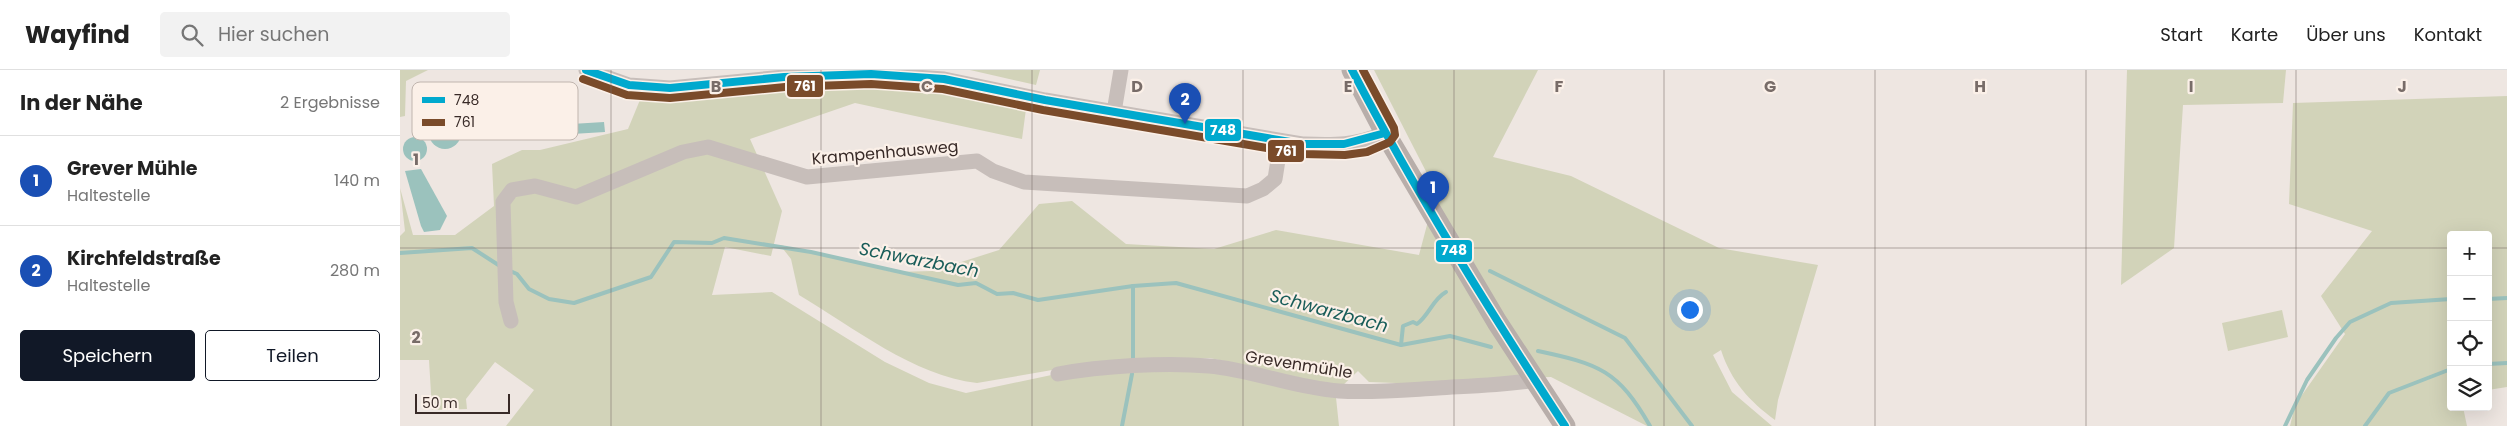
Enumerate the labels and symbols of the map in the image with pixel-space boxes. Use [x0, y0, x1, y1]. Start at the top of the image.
line badge: 761 [786, 74, 824, 98]
text: B [711, 75, 721, 98]
text: C [921, 75, 933, 98]
text: D [1131, 75, 1143, 98]
text: E [1344, 75, 1352, 98]
text: F [1555, 75, 1564, 98]
text: G [1764, 75, 1776, 98]
text: H [1974, 75, 1986, 98]
text: I [2189, 75, 2193, 98]
text: J [2397, 75, 2407, 98]
text: 761 [794, 76, 816, 96]
legend [412, 82, 578, 140]
pin: 2 [1169, 83, 1201, 124]
text: 748 [454, 90, 479, 110]
text: 761 [454, 112, 475, 132]
line badge: 748 [1204, 118, 1242, 142]
text: 748 [1210, 120, 1236, 140]
street label: Krampenhausweg [811, 135, 959, 170]
line badge: 761 [1267, 139, 1305, 163]
text: 761 [1275, 141, 1297, 161]
text: 1 [413, 148, 419, 171]
pin: 1 [1417, 171, 1449, 212]
water label: Schwarzbach [857, 236, 981, 283]
line badge: 748 [1435, 239, 1473, 263]
text: 748 [1441, 240, 1467, 260]
water label: Schwarzbach [1267, 283, 1391, 338]
your location [1677, 297, 1703, 323]
text: 2 [411, 326, 421, 349]
street label: Grevenmühle [1244, 345, 1354, 384]
scale bar [415, 391, 510, 414]

